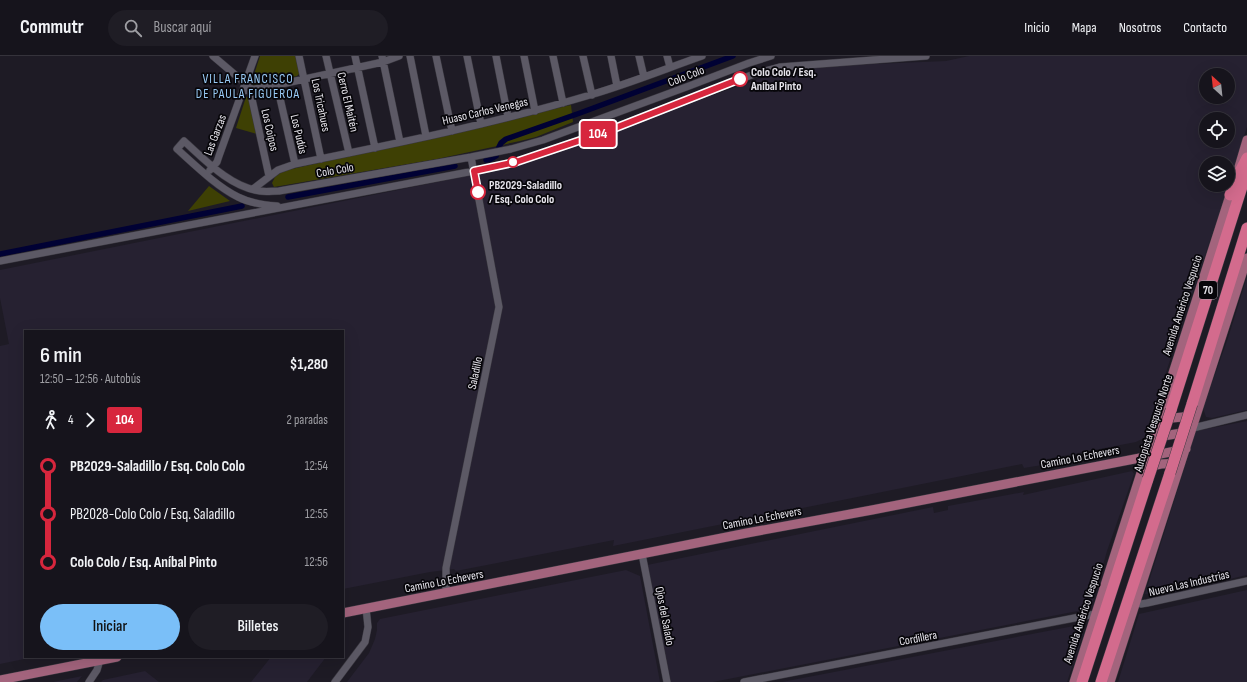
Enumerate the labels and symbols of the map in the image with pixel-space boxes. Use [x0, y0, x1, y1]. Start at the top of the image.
street label: Colo Colo [666, 63, 706, 90]
place label: Colo Colo / Esq. Aníbal Pinto [750, 65, 817, 94]
north arrow [1199, 68, 1235, 104]
district label: VILLA FRANCISCO DE PAULA FIGUEROA [196, 71, 300, 102]
street label: Cerro El Maitén [333, 71, 362, 133]
marker: Colo Colo / Esq. Aníbal Pinto [732, 71, 748, 87]
street label: Los Tricahues [308, 77, 333, 133]
street label: Huaso Carlos Venegas [441, 94, 529, 129]
street label: Los Coipos [257, 108, 282, 153]
street label: Las Garzas [201, 113, 230, 158]
street label: Los Pudús [287, 113, 310, 155]
line badge: 104 [575, 121, 621, 147]
unlabelled marker [507, 156, 519, 168]
street label: Colo Colo [315, 160, 355, 181]
place label: PB2029-Saladillo / Esq. Colo Colo [489, 178, 562, 207]
marker: PB2029-Saladillo / Esq. Colo Colo [470, 184, 486, 200]
street label: Avenida Américo Vespucio [1159, 253, 1206, 358]
road number: 70 [1199, 281, 1217, 299]
street label: Saladillo [465, 355, 486, 391]
street label: Autopista Vespucio Norte [1130, 372, 1176, 475]
street label: Camino Lo Echevers [1039, 443, 1121, 472]
street label: Camino Lo Echevers [721, 504, 803, 533]
street label: Avenida Américo Vespucio [1060, 561, 1107, 666]
street label: Camino Lo Echevers [403, 567, 485, 596]
street label: Nueva Las Industrias [1147, 567, 1231, 600]
street label: Ojos del Salado [651, 585, 678, 647]
street label: Cordillera [898, 627, 939, 650]

